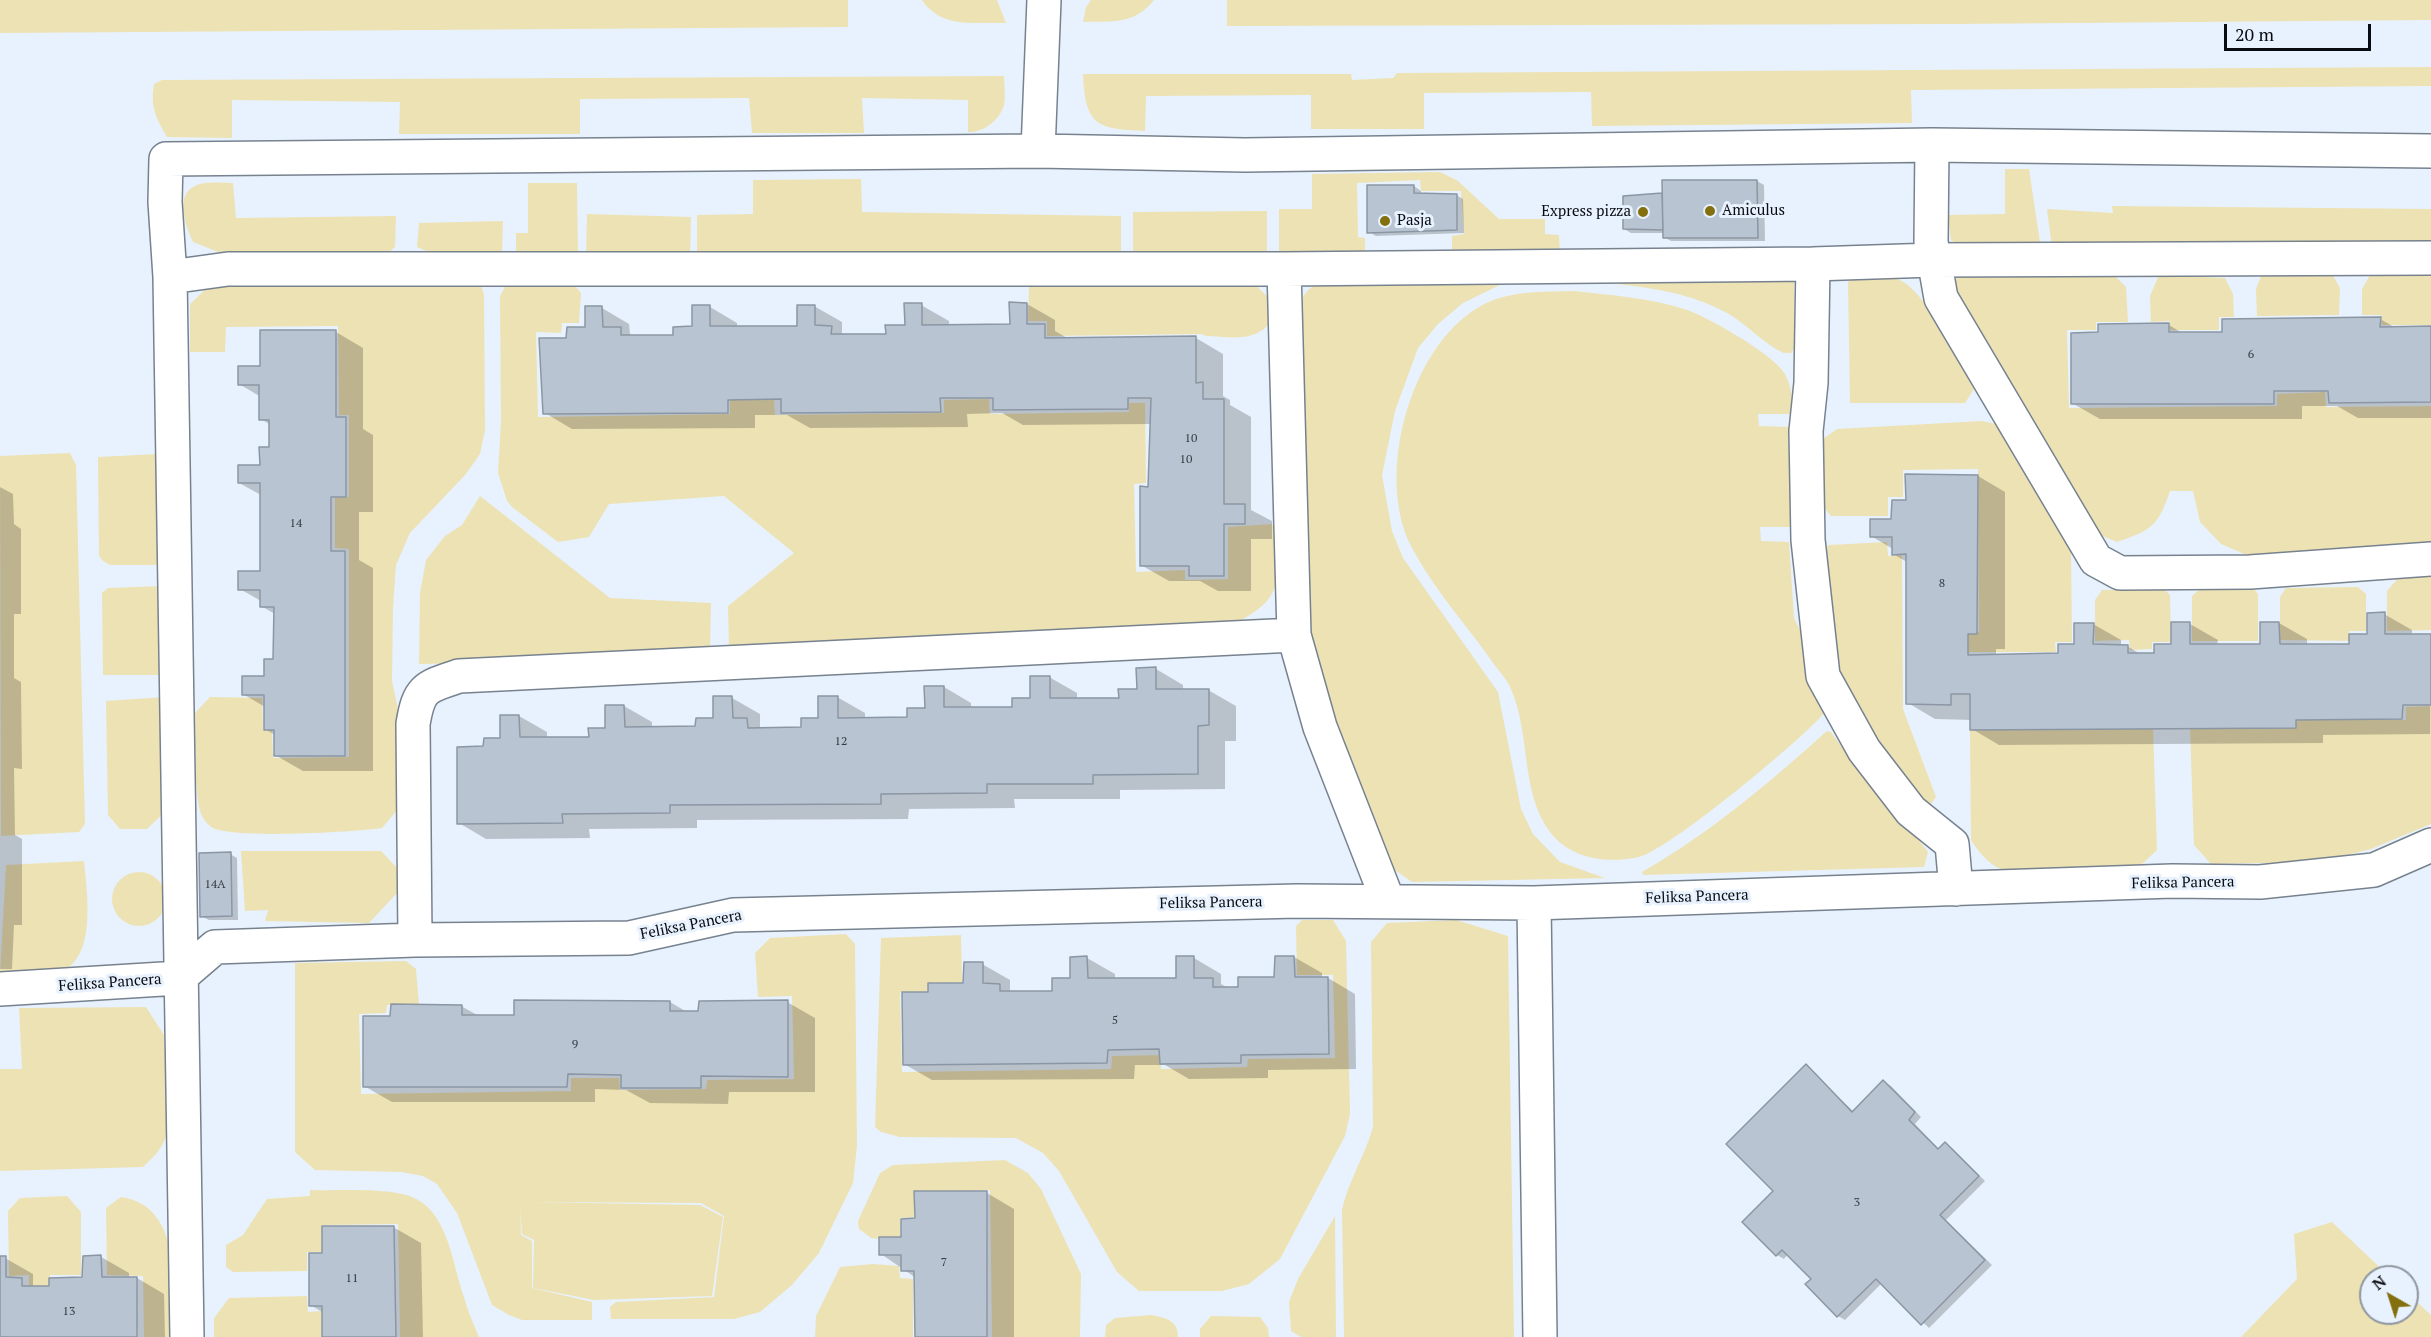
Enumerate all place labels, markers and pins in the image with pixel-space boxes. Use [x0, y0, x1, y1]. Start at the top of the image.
place label: Amiculus [1722, 202, 1785, 220]
place label: Express pizza [1541, 203, 1631, 221]
marker: Amiculus [1703, 204, 1717, 218]
marker: Express pizza [1636, 205, 1650, 219]
place label: Pasja [1397, 212, 1432, 230]
marker: Pasja [1378, 214, 1392, 228]

